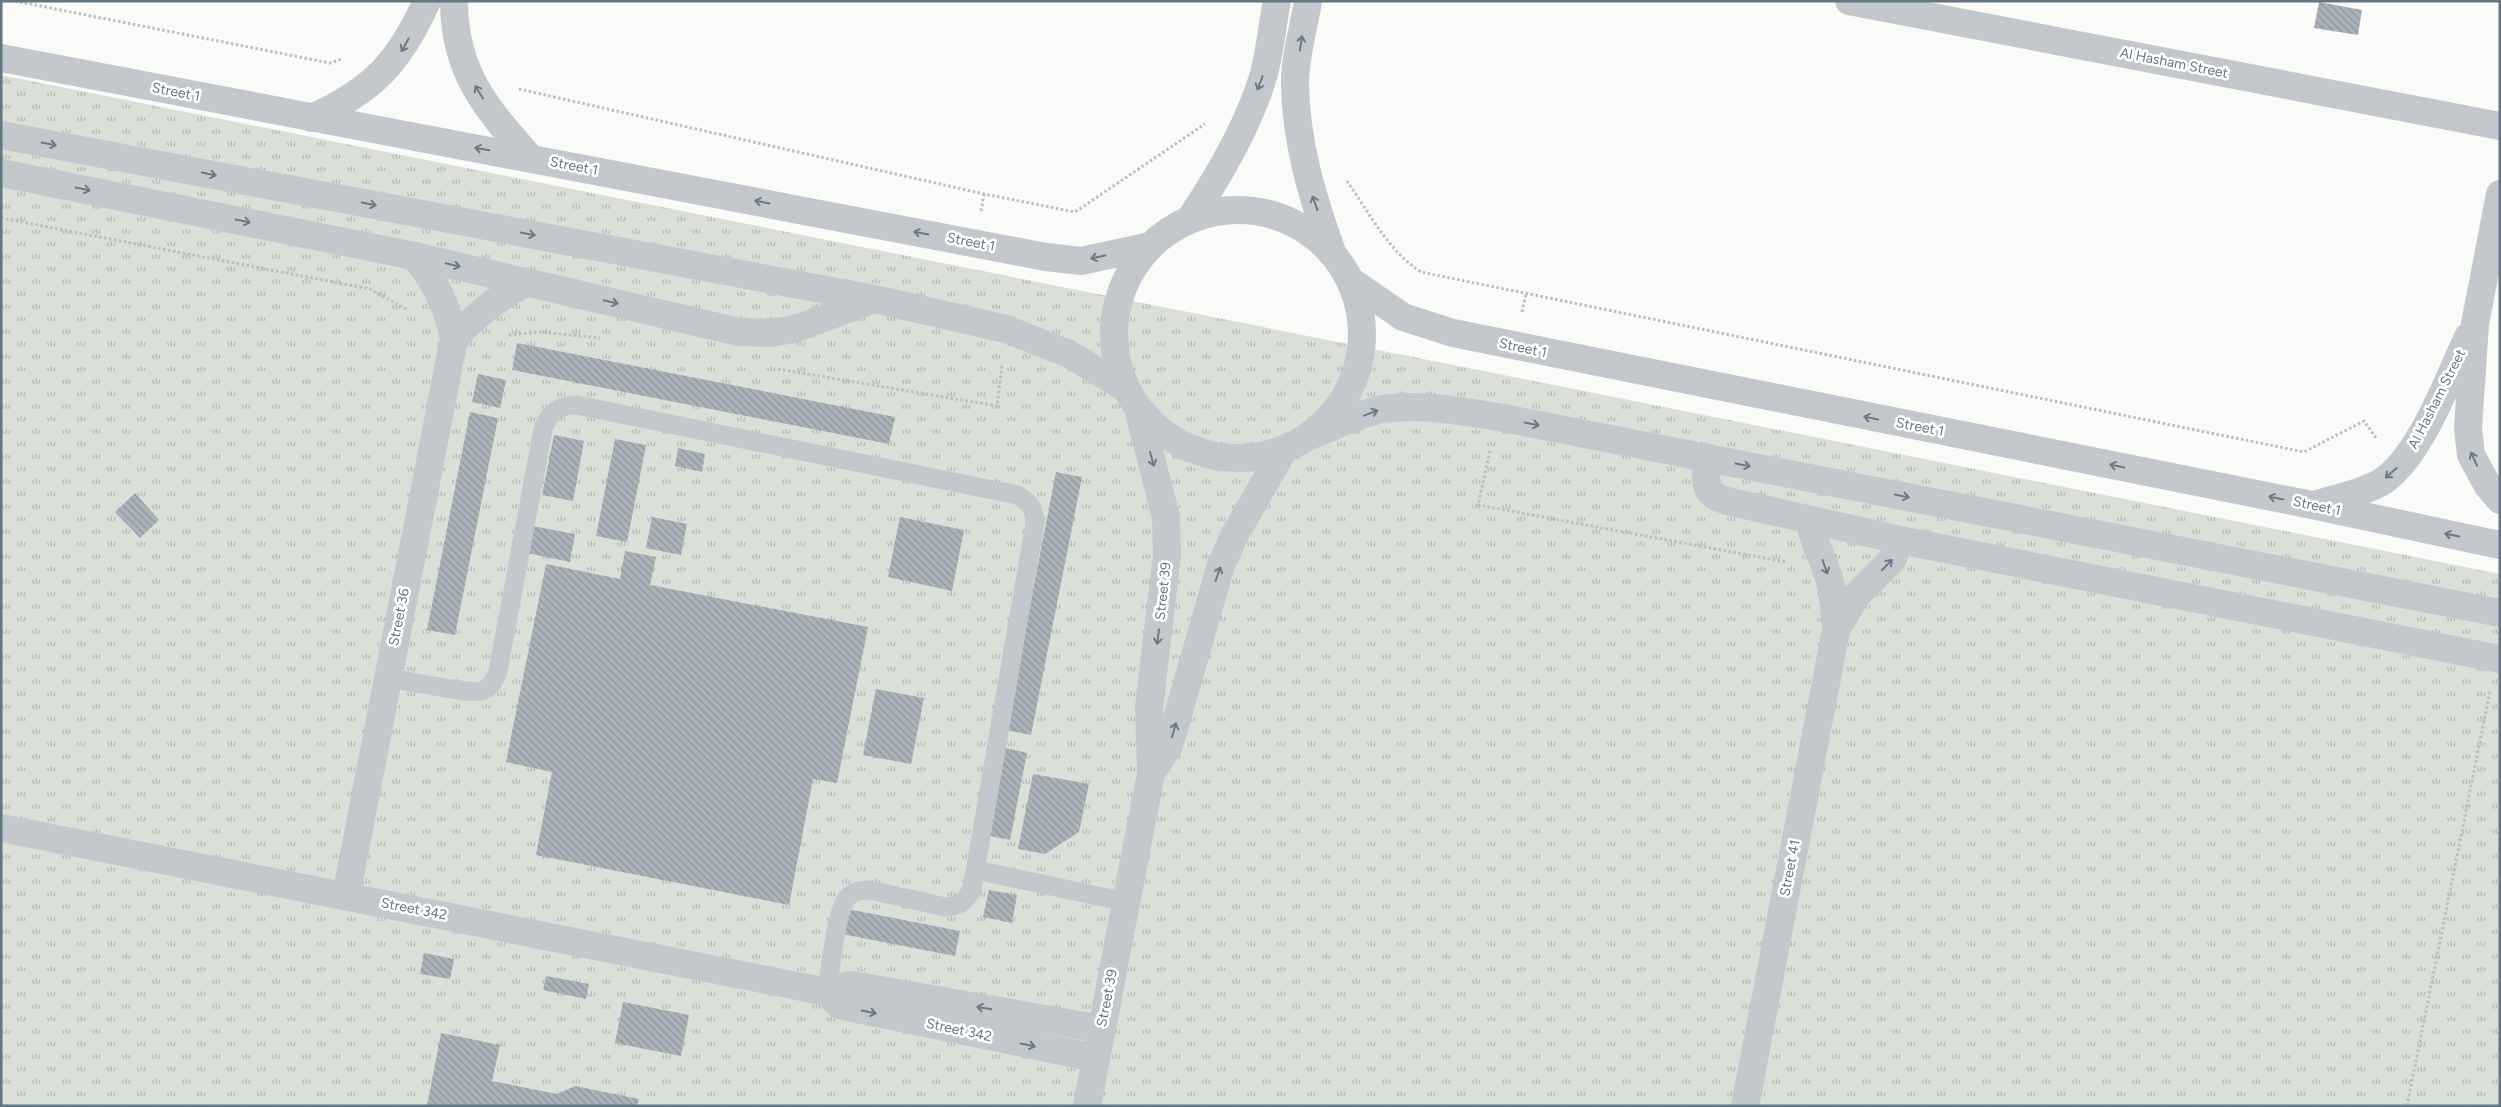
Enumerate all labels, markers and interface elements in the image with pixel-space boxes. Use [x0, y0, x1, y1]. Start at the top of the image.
one-way arrow [1297, 36, 1307, 52]
one-way arrow [399, 37, 409, 51]
street label: Al Hasham Street [2119, 44, 2229, 82]
one-way arrow [1255, 75, 1264, 90]
street label: Street 1 [151, 79, 201, 105]
one-way arrow [473, 86, 483, 100]
one-way arrow [41, 139, 57, 149]
one-way arrow [474, 143, 490, 153]
street label: Street 1 [549, 153, 599, 179]
one-way arrow [200, 169, 216, 179]
one-way arrow [75, 185, 91, 194]
one-way arrow [1310, 196, 1319, 212]
one-way arrow [754, 197, 770, 206]
one-way arrow [360, 199, 376, 209]
one-way arrow [234, 217, 250, 226]
one-way arrow [914, 227, 930, 237]
one-way arrow [520, 229, 536, 239]
street label: Street 1 [946, 229, 996, 255]
one-way arrow [1091, 253, 1107, 263]
one-way arrow [445, 261, 461, 270]
one-way arrow [603, 297, 619, 307]
street label: Street 1 [1498, 335, 1548, 361]
street label: Al Hasham Street [2405, 346, 2469, 452]
one-way arrow [1363, 408, 1379, 417]
one-way arrow [1864, 412, 1880, 422]
street label: Street 1 [1895, 414, 1945, 440]
one-way arrow [1523, 419, 1539, 429]
one-way arrow [1147, 451, 1157, 467]
one-way arrow [2469, 452, 2479, 467]
one-way arrow [1734, 460, 1750, 470]
one-way arrow [2109, 461, 2125, 471]
one-way arrow [2385, 467, 2398, 478]
one-way arrow [1894, 492, 1910, 501]
one-way arrow [2268, 493, 2284, 502]
street label: Street 1 [2292, 493, 2342, 519]
one-way arrow [2445, 530, 2461, 539]
one-way arrow [1821, 559, 1830, 574]
one-way arrow [1881, 559, 1893, 571]
street label: Street 39 [1152, 561, 1175, 621]
one-way arrow [1214, 567, 1223, 582]
street label: Street 36 [385, 587, 413, 647]
one-way arrow [1153, 628, 1163, 644]
one-way arrow [1169, 723, 1179, 739]
street label: Street 41 [1776, 838, 1804, 898]
street label: Street 342 [380, 894, 448, 924]
street label: Street 39 [1093, 968, 1121, 1028]
one-way arrow [977, 1003, 993, 1013]
one-way arrow [861, 1008, 877, 1017]
street label: Street 342 [925, 1015, 993, 1045]
one-way arrow [1020, 1040, 1036, 1050]

